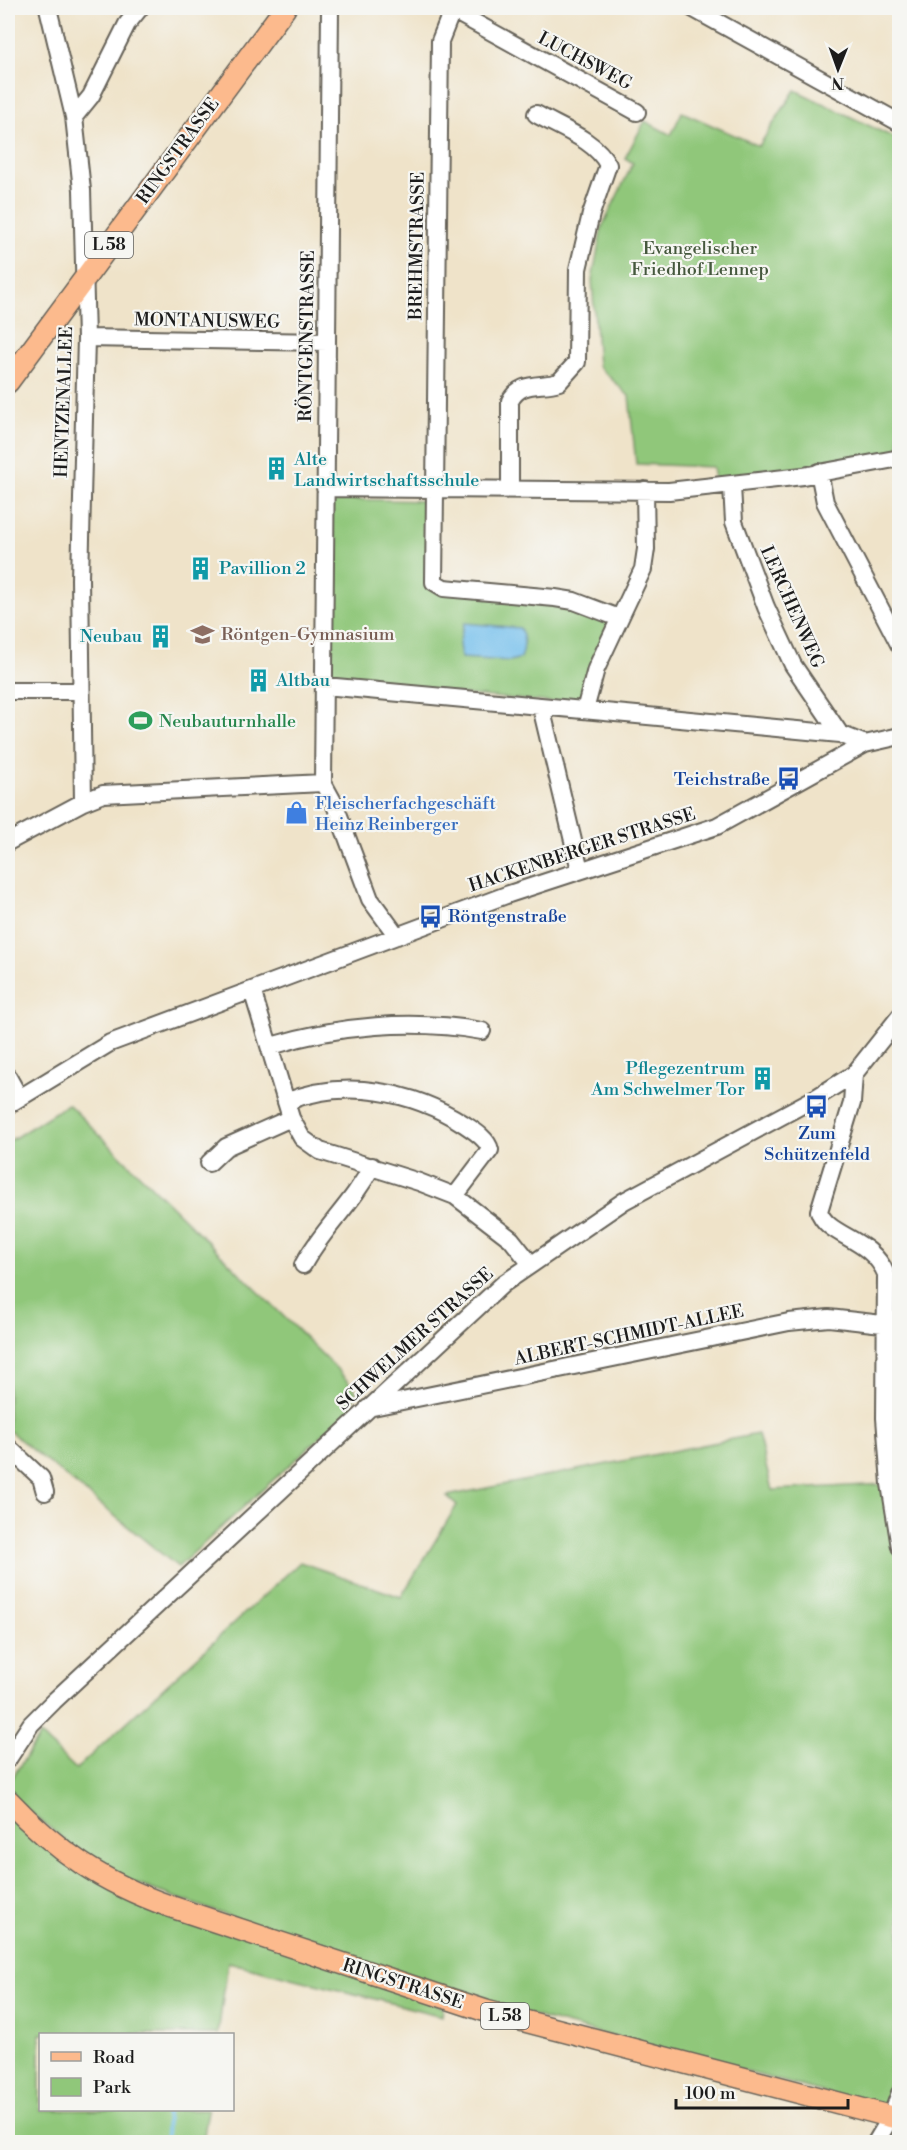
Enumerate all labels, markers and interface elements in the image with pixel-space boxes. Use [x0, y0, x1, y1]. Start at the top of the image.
street label: LUCHSWEG [534, 27, 637, 96]
north arrow [808, 39, 868, 99]
text: N [831, 73, 844, 93]
street label: RINGSTRASSE [132, 93, 224, 209]
street label: BREHMSTRASSE [404, 172, 430, 321]
road number: L 58 [85, 232, 133, 258]
park label: Evangelischer Friedhof Lennep [631, 237, 769, 281]
street label: RÖNTGENSTRASSE [294, 250, 320, 422]
street label: MONTANUSWEG [134, 308, 281, 334]
street label: HENTZENALLEE [50, 326, 78, 478]
place label: Alte Landwirtschaftsschule [293, 448, 479, 492]
building icon: Alte Landwirtschaftsschule [263, 456, 289, 482]
street label: LERCHENWEG [755, 542, 830, 672]
building icon: Pavillion 2 [188, 555, 214, 581]
place label: Pavillion 2 [219, 557, 306, 580]
school or university icon: Röntgen-Gymnasium [190, 621, 216, 647]
building icon: Neubau [147, 623, 173, 649]
place label: Röntgen-Gymnasium [221, 623, 395, 646]
place label: Neubau [80, 625, 143, 648]
building icon: Altbau [245, 667, 271, 693]
place label: Altbau [275, 669, 331, 692]
sports icon: Neubauturnhalle [128, 708, 154, 734]
place label: Neubauturnhalle [159, 710, 296, 733]
bus stop icon: Teichstraße [775, 766, 801, 792]
place label: Teichstraße [674, 768, 770, 791]
place label: Fleischerfachgeschäft Heinz Reinberger [315, 792, 496, 836]
shop icon: Fleischerfachgeschäft Heinz Reinberger [284, 800, 310, 826]
street label: HACKENBERGER STRASSE [466, 802, 698, 898]
bus stop icon: Röntgenstraße [417, 903, 443, 929]
place label: Röntgenstraße [448, 905, 567, 928]
place label: Pflegezentrum Am Schwelmer Tor [590, 1057, 745, 1101]
building icon: Pflegezentrum Am Schwelmer Tor [750, 1065, 776, 1091]
bus stop icon: Zum Schützenfeld [804, 1094, 830, 1120]
place label: Zum Schützenfeld [764, 1122, 871, 1166]
street label: SCHWELMER STRASSE [332, 1263, 498, 1415]
street label: ALBERT-SCHMIDT-ALLEE [511, 1299, 746, 1371]
street label: RINGSTRASSE [339, 1954, 467, 2014]
road number: L 58 [481, 2003, 529, 2029]
legend [39, 2033, 234, 2111]
text: Road [93, 2046, 136, 2069]
scale bar [676, 2072, 848, 2110]
text: Park [93, 2076, 132, 2099]
text: 100 m [685, 2082, 736, 2105]

